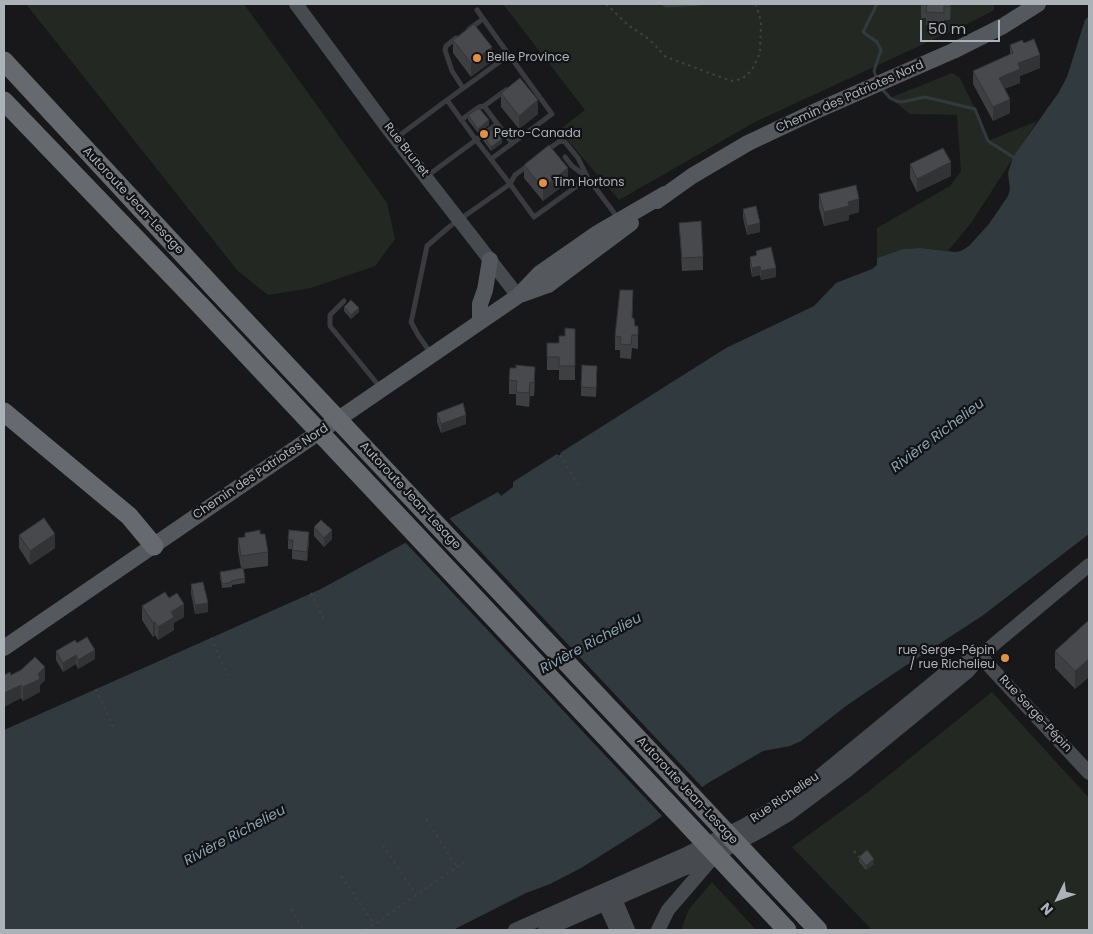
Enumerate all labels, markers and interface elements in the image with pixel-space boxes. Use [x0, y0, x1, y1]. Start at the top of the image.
scale bar [923, 10, 1003, 42]
text: 50 m [928, 18, 966, 39]
place label: Belle Province [487, 51, 570, 65]
marker: Belle Province [471, 52, 483, 64]
street label: Chemin des Patriotes Nord [774, 58, 926, 136]
street label: Rue Brunet [380, 120, 432, 180]
place label: Petro-Canada [494, 127, 581, 141]
marker: Petro-Canada [478, 128, 490, 140]
street label: Autoroute Jean-Lesage [80, 144, 186, 258]
place label: Tim Hortons [553, 176, 624, 190]
marker: Tim Hortons [537, 177, 549, 189]
water label: Rivière Richelieu [888, 395, 988, 477]
street label: Chemin des Patriotes Nord [191, 421, 331, 523]
street label: Autoroute Jean-Lesage [357, 439, 463, 553]
water label: Rivière Richelieu [537, 610, 645, 678]
place label: rue Serge-Pépin / rue Richelieu [898, 644, 995, 672]
marker: rue Serge-Pépin / rue Richelieu [999, 652, 1011, 664]
street label: Rue Serge-Pépin [996, 673, 1074, 755]
street label: Autoroute Jean-Lesage [634, 734, 740, 848]
street label: Rue Richelieu [748, 770, 822, 826]
water label: Rivière Richelieu [181, 802, 289, 870]
north arrow [1033, 874, 1083, 924]
text: N [1036, 898, 1058, 920]

